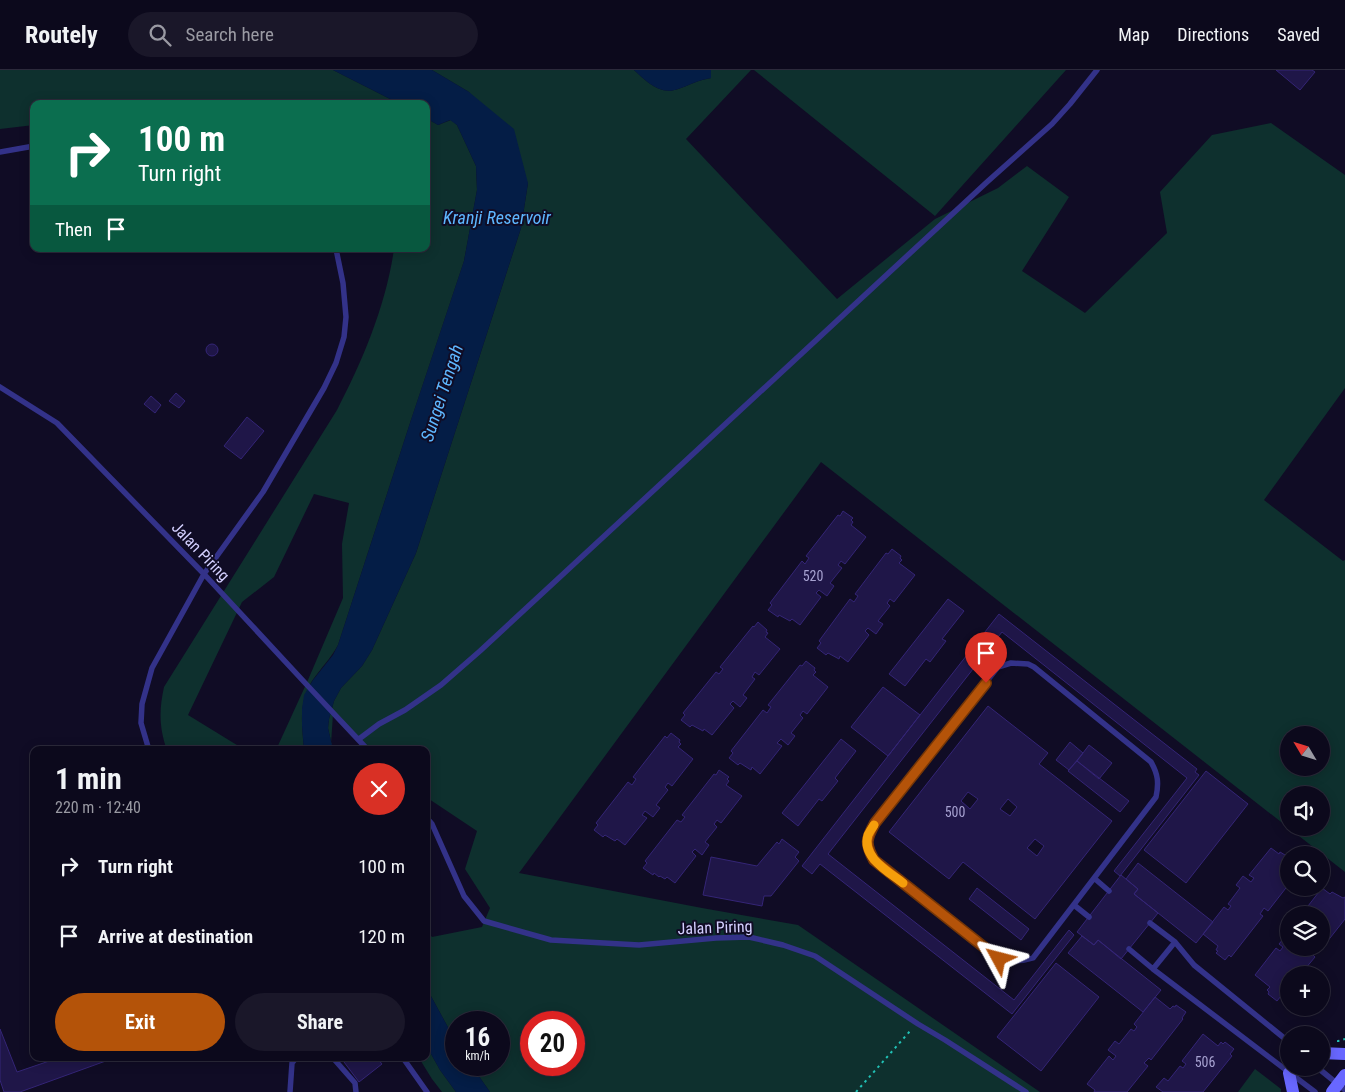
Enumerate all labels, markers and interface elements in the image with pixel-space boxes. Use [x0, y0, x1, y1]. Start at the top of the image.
search box [128, 12, 478, 57]
text: Routely [25, 21, 98, 49]
icon: search [146, 21, 174, 49]
text: Search here [186, 23, 274, 46]
text: Map [1118, 24, 1149, 45]
text: Directions [1177, 24, 1249, 45]
text: Saved [1277, 24, 1320, 45]
text: 100 m [138, 119, 225, 160]
icon: right [55, 120, 120, 185]
text: Turn right [138, 161, 221, 186]
water label: Kranji Reservoir [443, 207, 552, 228]
icon: arrive [102, 215, 130, 243]
text: Then [55, 218, 92, 241]
water label: Sungei Tengah [416, 342, 467, 444]
street label: Jalan Piring [168, 518, 233, 585]
house number: 520 [803, 568, 823, 584]
pin [965, 632, 1007, 683]
icon: arrive [972, 639, 1000, 667]
north arrow [1280, 726, 1330, 776]
map controls [1280, 726, 1330, 1076]
text: 1 min [55, 761, 122, 796]
button: close [353, 763, 405, 815]
button: sound [1280, 786, 1330, 836]
text: 220 m · 12:40 [55, 798, 141, 817]
house number: 500 [945, 804, 965, 820]
button: search [1280, 846, 1330, 896]
icon: right [55, 852, 83, 880]
text: Turn right [98, 855, 173, 878]
text: 100 m [358, 855, 405, 878]
button: layers [1280, 906, 1330, 956]
street label: Jalan Piring [677, 917, 753, 938]
icon: arrive [55, 922, 83, 950]
text: Arrive at destination [98, 925, 253, 948]
text: 120 m [358, 925, 405, 948]
position arrow [972, 932, 1024, 984]
button: + [1280, 966, 1330, 1016]
button: Exit [55, 993, 225, 1051]
button: Share [235, 993, 405, 1051]
speed limit sign: 20 [520, 1011, 585, 1076]
text: 16 [465, 1023, 490, 1052]
button: − [1280, 1026, 1330, 1076]
text: km/h [465, 1049, 490, 1063]
house number: 506 [1195, 1054, 1215, 1070]

